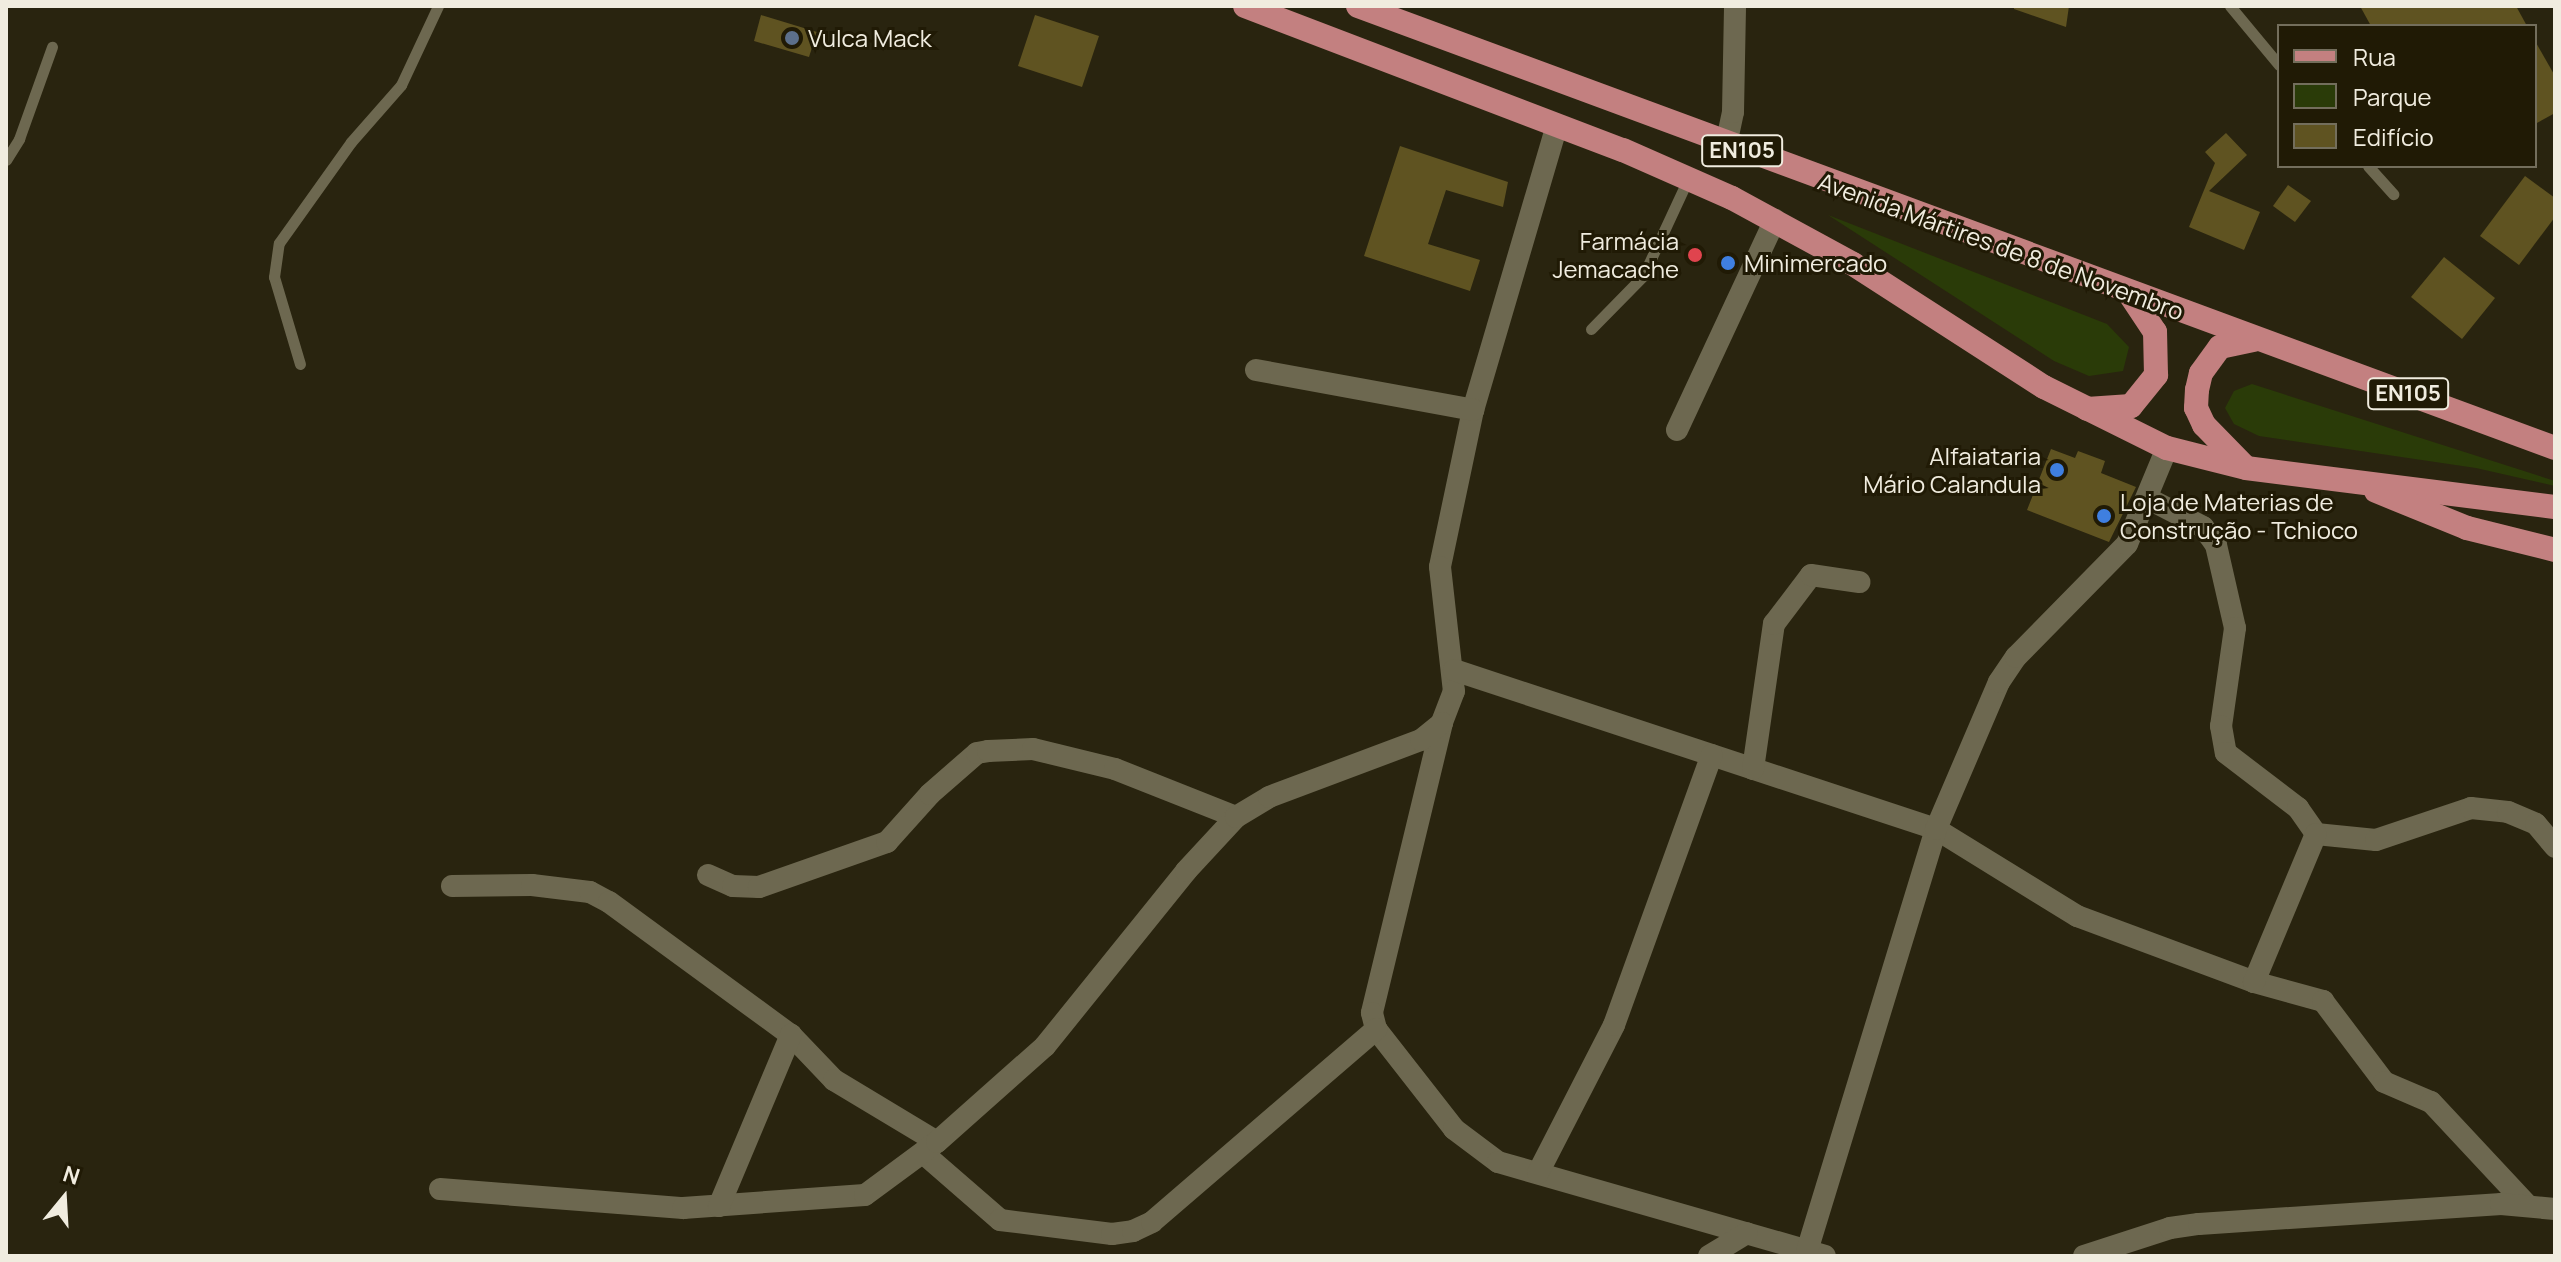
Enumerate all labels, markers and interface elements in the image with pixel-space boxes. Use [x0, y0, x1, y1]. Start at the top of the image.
place label: Vulca Mack [808, 24, 932, 52]
legend [2277, 24, 2537, 168]
marker: Vulca Mack [783, 29, 801, 47]
text: Rua [2353, 40, 2396, 73]
text: Parque [2353, 80, 2431, 113]
text: Edifício [2353, 120, 2434, 153]
road number: EN105 [1700, 133, 1784, 169]
street label: Avenida Mártires de 8 de Novembro [1814, 166, 2188, 326]
place label: Farmácia Jemacache [1552, 227, 1679, 283]
marker: Farmácia Jemacache [1686, 246, 1704, 264]
place label: Minimercado [1744, 249, 1887, 277]
marker: Minimercado [1719, 254, 1737, 272]
road number: EN105 [2366, 376, 2450, 412]
place label: Alfaiataria Mário Calandula [1863, 442, 2041, 498]
marker: Alfaiataria Mário Calandula [2048, 461, 2066, 479]
place label: Loja de Materias de Construção - Tchioco [2120, 488, 2358, 544]
marker: Loja de Materias de Construção - Tchioco [2095, 507, 2113, 525]
north arrow [24, 1158, 104, 1238]
text: N [59, 1158, 84, 1192]

